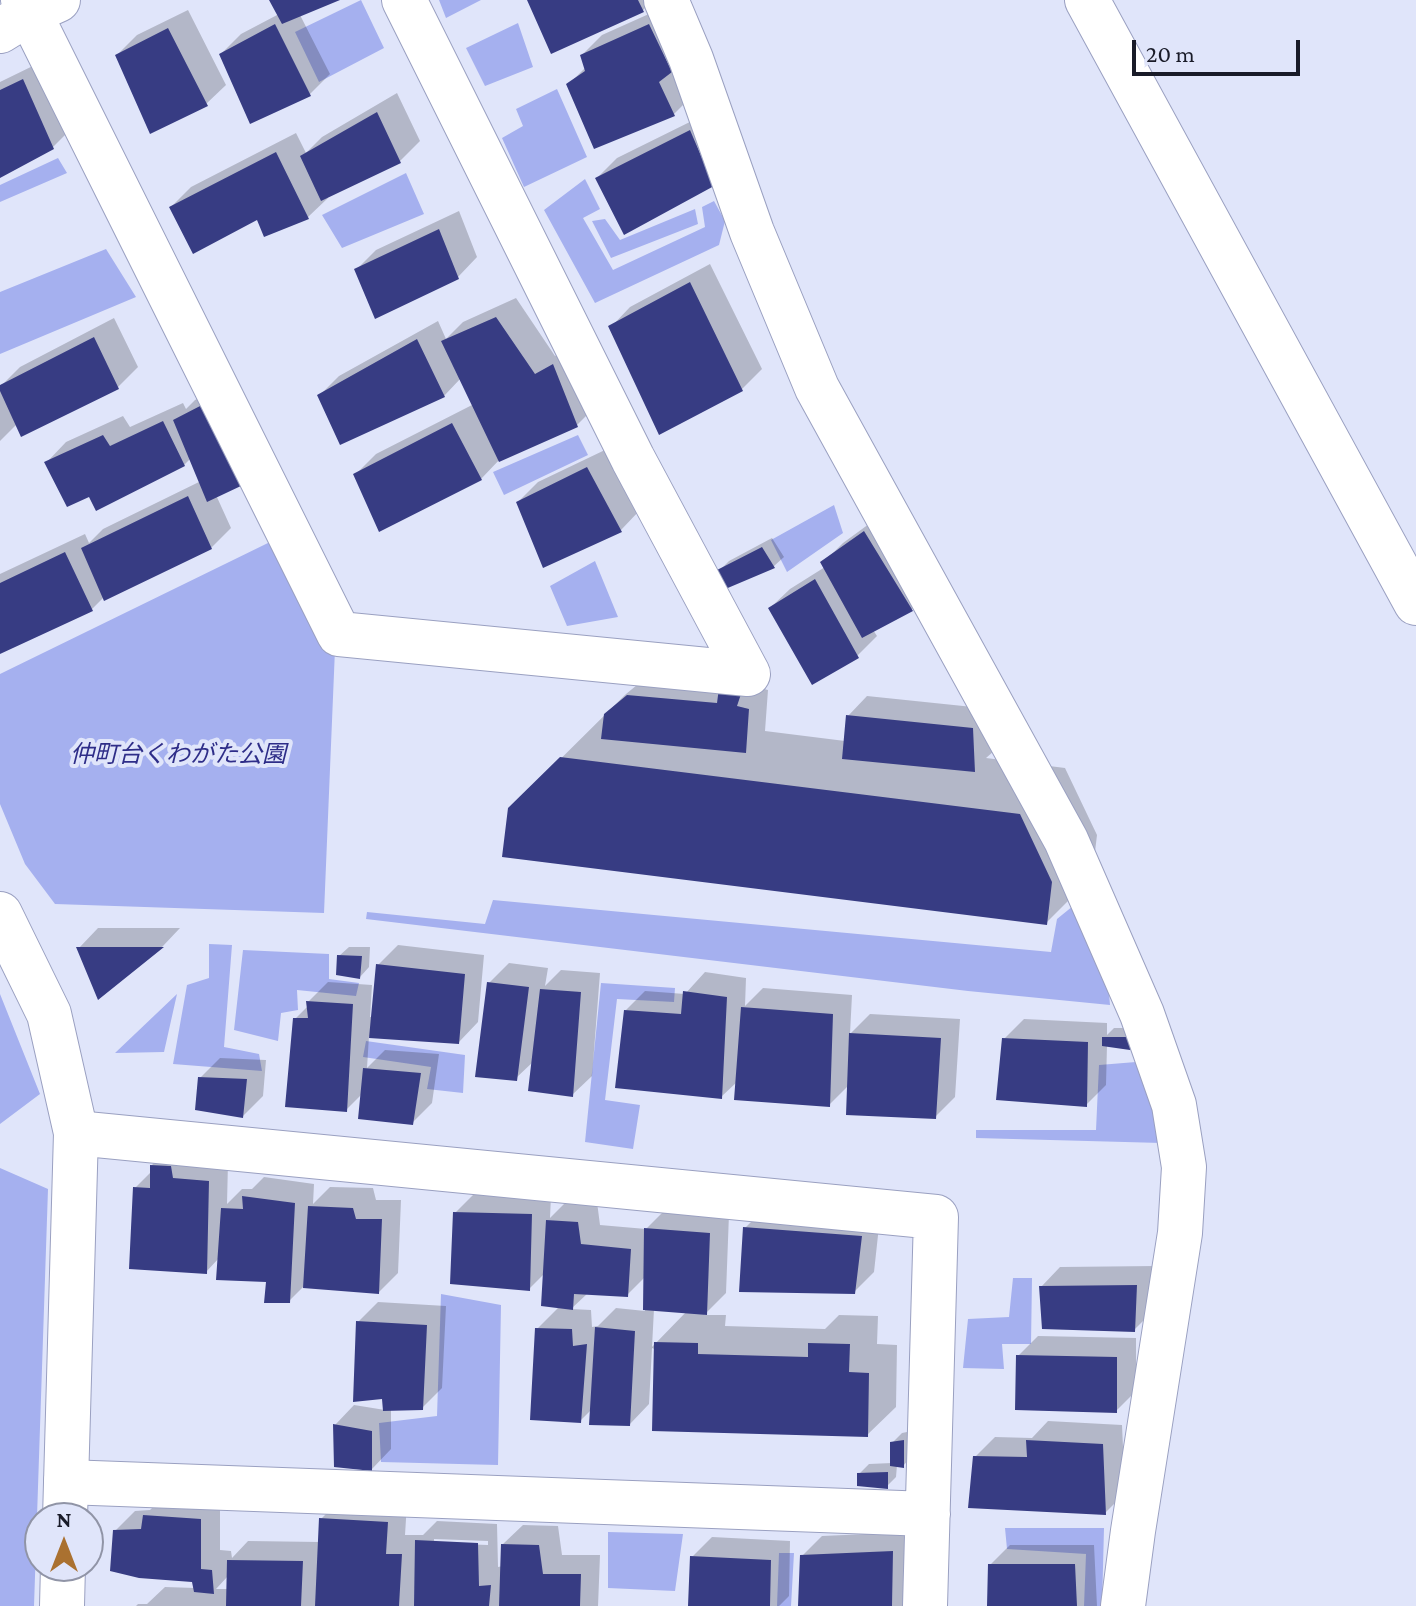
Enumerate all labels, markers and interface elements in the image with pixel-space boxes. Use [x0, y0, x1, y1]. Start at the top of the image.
scale bar [1136, 24, 1304, 74]
text: 20 m [1146, 40, 1195, 67]
park label: 仲町台くわがた公園 [70, 741, 286, 769]
north arrow [24, 1502, 104, 1582]
text: N [57, 1507, 72, 1532]

